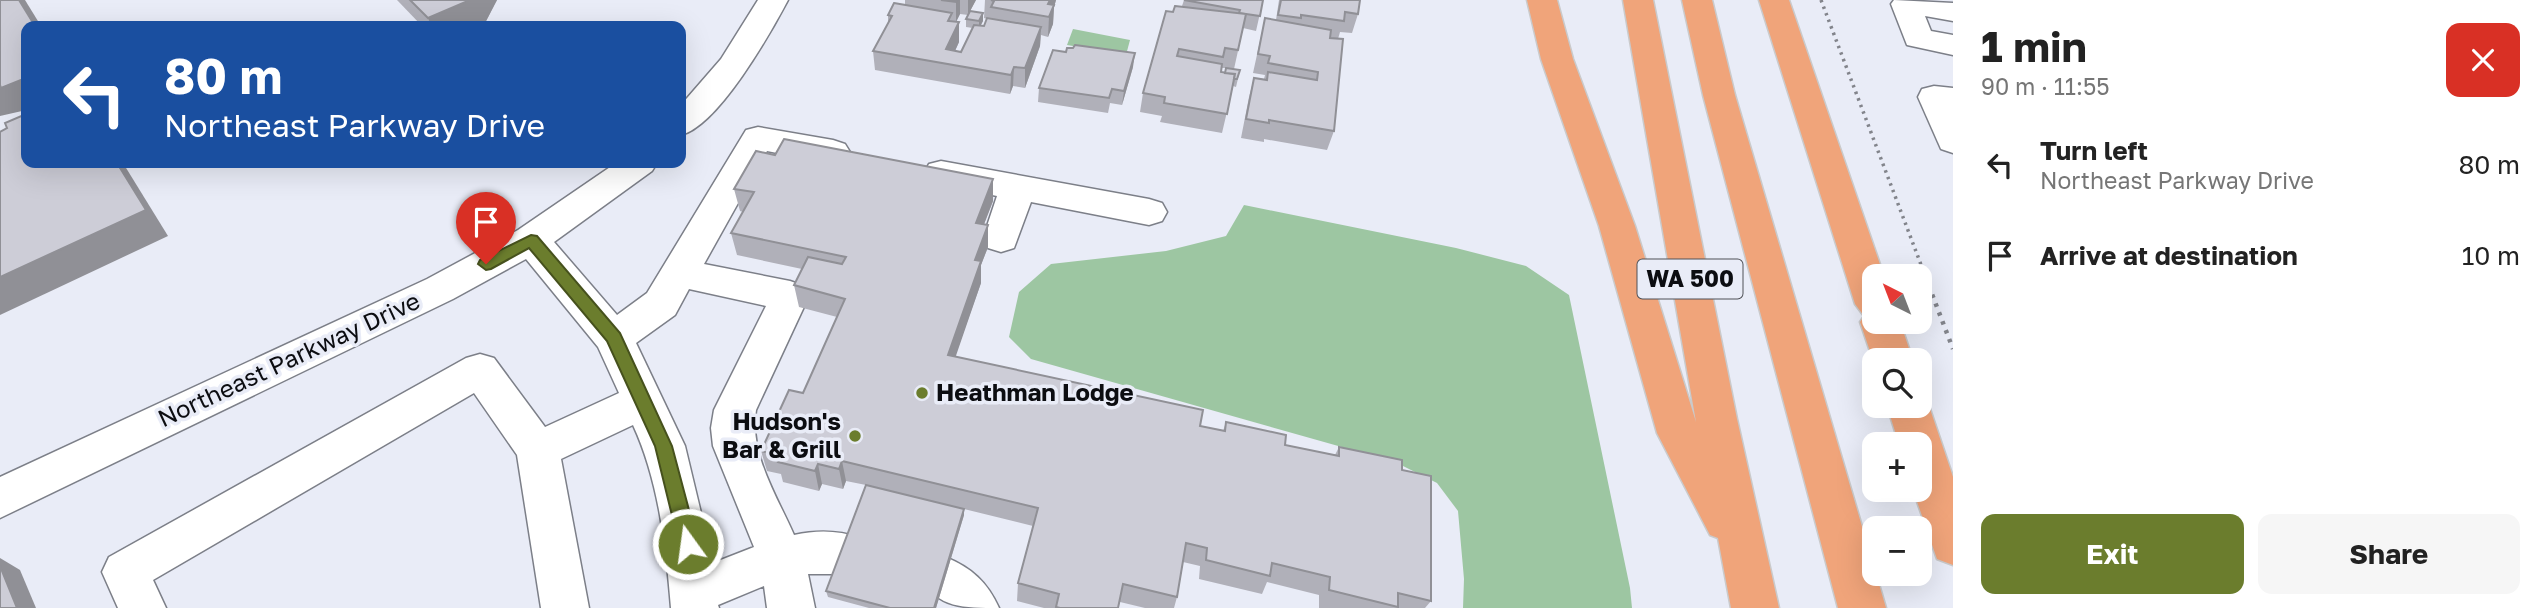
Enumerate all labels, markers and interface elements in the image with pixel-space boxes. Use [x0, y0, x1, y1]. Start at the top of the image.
text: 1 min [1981, 21, 2087, 71]
button: close [2446, 23, 2520, 97]
text: 80 m [164, 46, 282, 105]
icon: left [49, 49, 140, 140]
text: 90 m · 11:55 [1981, 72, 2110, 100]
text: Northeast Parkway Drive [164, 106, 545, 144]
text: Turn left [2040, 135, 2148, 166]
icon: left [1981, 146, 2019, 184]
text: 80 m [2459, 149, 2520, 180]
text: Northeast Parkway Drive [2040, 166, 2314, 194]
pin [456, 192, 516, 264]
icon: arrive [467, 203, 505, 241]
icon: arrive [1981, 237, 2019, 275]
text: Arrive at destination [2040, 240, 2298, 271]
text: 10 m [2462, 240, 2520, 271]
road number: WA 500 [1638, 260, 1742, 298]
north arrow [1862, 264, 1932, 334]
map controls [1862, 264, 1932, 586]
street label: Northeast Parkway Drive [153, 285, 424, 432]
button: search [1862, 348, 1932, 418]
place label: Heathman Lodge [936, 377, 1134, 406]
marker: Heathman Lodge [914, 385, 930, 401]
place label: Hudson's Bar & Grill [722, 406, 841, 463]
marker: Hudson's Bar & Grill [847, 428, 863, 444]
button: + [1862, 432, 1932, 502]
position arrow [651, 507, 725, 581]
button: Exit [1981, 514, 2244, 594]
button: Share [2258, 514, 2520, 594]
button: − [1862, 516, 1932, 586]

